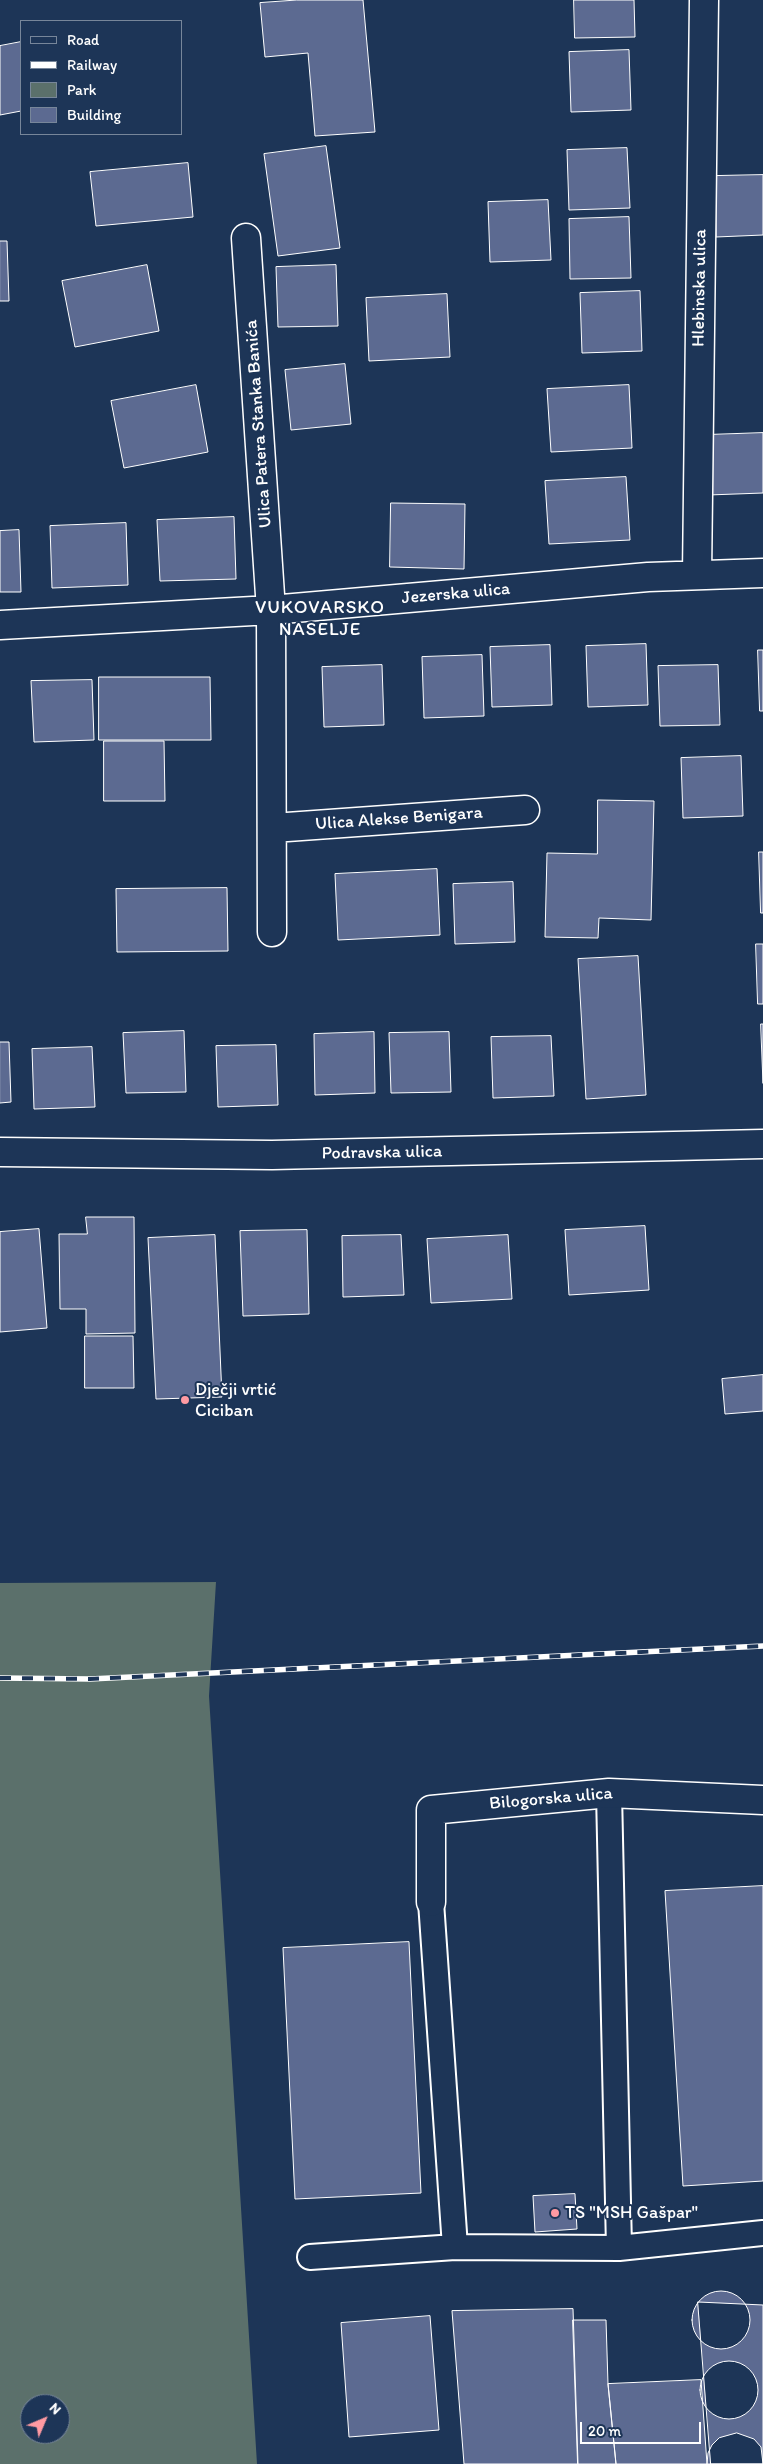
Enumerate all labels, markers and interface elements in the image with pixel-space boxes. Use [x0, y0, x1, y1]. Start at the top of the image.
legend [20, 20, 182, 135]
text: Road [67, 31, 99, 49]
text: Railway [67, 56, 117, 74]
text: Park [67, 81, 97, 99]
text: Building [67, 106, 121, 124]
street label: Hlebinska ulica [688, 229, 712, 347]
street label: Ulica Patera Stanka Banića [241, 319, 277, 529]
street label: Jezerska ulica [401, 578, 511, 610]
district label: VUKOVARSKO NASELJE [253, 597, 387, 641]
street label: Ulica Alekse Benigara [315, 802, 483, 836]
street label: Podravska ulica [322, 1141, 442, 1165]
place label: Dječji vrtić Ciciban [195, 1379, 276, 1422]
marker: Dječji vrtić Ciciban [179, 1394, 191, 1406]
street label: Bilogorska ulica [488, 1783, 614, 1815]
place label: TS "MSH Gašpar" [565, 2202, 698, 2224]
marker: TS "MSH Gašpar" [549, 2207, 561, 2219]
north arrow [20, 2394, 70, 2444]
text: N [46, 2399, 65, 2418]
scale bar [583, 2412, 704, 2444]
text: 20 m [588, 2422, 621, 2440]

